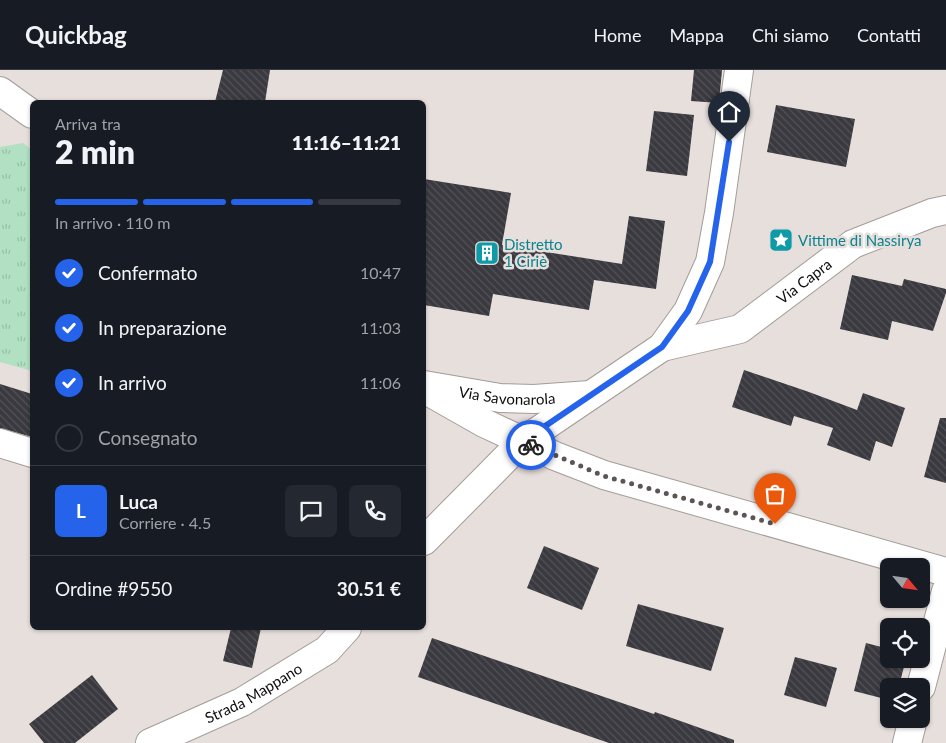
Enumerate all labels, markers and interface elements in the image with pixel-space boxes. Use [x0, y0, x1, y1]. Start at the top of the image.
text: Quickbag [25, 20, 127, 49]
text: Home [593, 24, 641, 46]
text: Mappa [669, 24, 724, 46]
text: Chi siamo [752, 24, 829, 46]
text: Contatti [857, 24, 921, 46]
pin [708, 91, 750, 142]
icon: home [715, 98, 743, 126]
text: Arriva tra [55, 114, 121, 133]
text: 11:16–11:21 [292, 131, 401, 154]
text: 2 min [55, 132, 135, 171]
text: In arrivo · 110 m [55, 213, 170, 232]
place icon: Vittime di Nassirya [768, 227, 794, 253]
place label: Vittime di Nassirya [798, 231, 921, 249]
place label: Distretto 1 Ciriè [504, 235, 562, 270]
building icon: Distretto 1 Ciriè [474, 240, 500, 266]
street label: Via Capra [773, 255, 835, 307]
icon: check [55, 259, 83, 287]
text: Confermato [98, 261, 198, 284]
text: 10:47 [360, 263, 401, 282]
icon: check [55, 314, 83, 342]
text: In preparazione [98, 316, 227, 339]
text: 11:03 [360, 318, 401, 337]
icon: check [55, 369, 83, 397]
text: In arrivo [98, 371, 167, 394]
text: 11:06 [360, 373, 401, 392]
street label: Via Savonarola [457, 382, 556, 408]
courier [506, 420, 556, 470]
text: Consegnato [98, 426, 197, 449]
icon: bike [517, 431, 545, 459]
pin [754, 473, 796, 524]
icon: bag [761, 480, 789, 508]
button: chat [285, 485, 337, 537]
button: phone [349, 485, 401, 537]
text: Luca [119, 490, 158, 513]
text: L [76, 499, 86, 522]
text: Corriere · 4.5 [119, 513, 211, 532]
north arrow [880, 558, 930, 608]
map controls [880, 558, 930, 728]
text: Ordine #9550 [55, 577, 172, 600]
text: 30.51 € [337, 577, 401, 600]
button: locate [880, 618, 930, 668]
street label: Strada Mappano [202, 659, 305, 726]
button: layers [880, 678, 930, 728]

